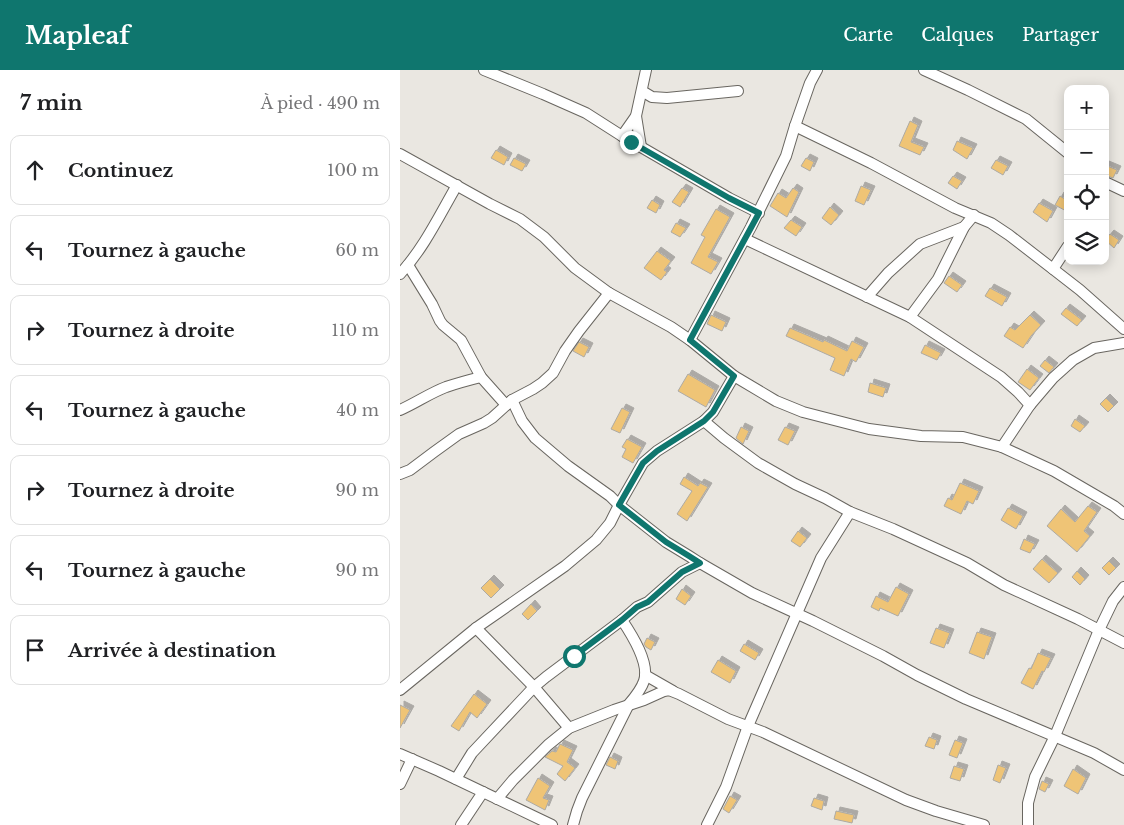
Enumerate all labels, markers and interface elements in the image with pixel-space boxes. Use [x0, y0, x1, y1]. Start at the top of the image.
text: Mapleaf [25, 21, 130, 50]
text: Carte [843, 24, 893, 46]
text: Calques [921, 24, 994, 46]
text: Partager [1022, 24, 1099, 46]
map controls [1064, 85, 1109, 265]
button: + [1064, 85, 1109, 130]
text: 7 min [20, 90, 83, 116]
text: À pied · 490 m [261, 93, 380, 113]
button: − [1064, 130, 1109, 175]
route end [620, 131, 643, 154]
icon: ahead [21, 156, 49, 184]
text: Continuez [68, 159, 173, 182]
text: 100 m [327, 160, 379, 180]
button: locate [1064, 175, 1109, 220]
button: layers [1064, 220, 1109, 265]
icon: left [21, 236, 49, 264]
text: Tournez à gauche [68, 239, 246, 262]
text: 60 m [336, 240, 379, 260]
icon: right [21, 316, 49, 344]
text: Tournez à droite [68, 319, 235, 342]
text: 110 m [332, 320, 379, 340]
icon: left [21, 396, 49, 424]
text: Tournez à gauche [68, 399, 246, 422]
text: 40 m [336, 400, 379, 420]
icon: right [21, 476, 49, 504]
text: Tournez à droite [68, 479, 235, 502]
text: 90 m [336, 480, 379, 500]
icon: left [21, 556, 49, 584]
text: Tournez à gauche [68, 559, 246, 582]
text: 90 m [336, 560, 379, 580]
icon: arrive [21, 636, 49, 664]
text: Arrivée à destination [68, 639, 276, 662]
route start [563, 645, 586, 668]

